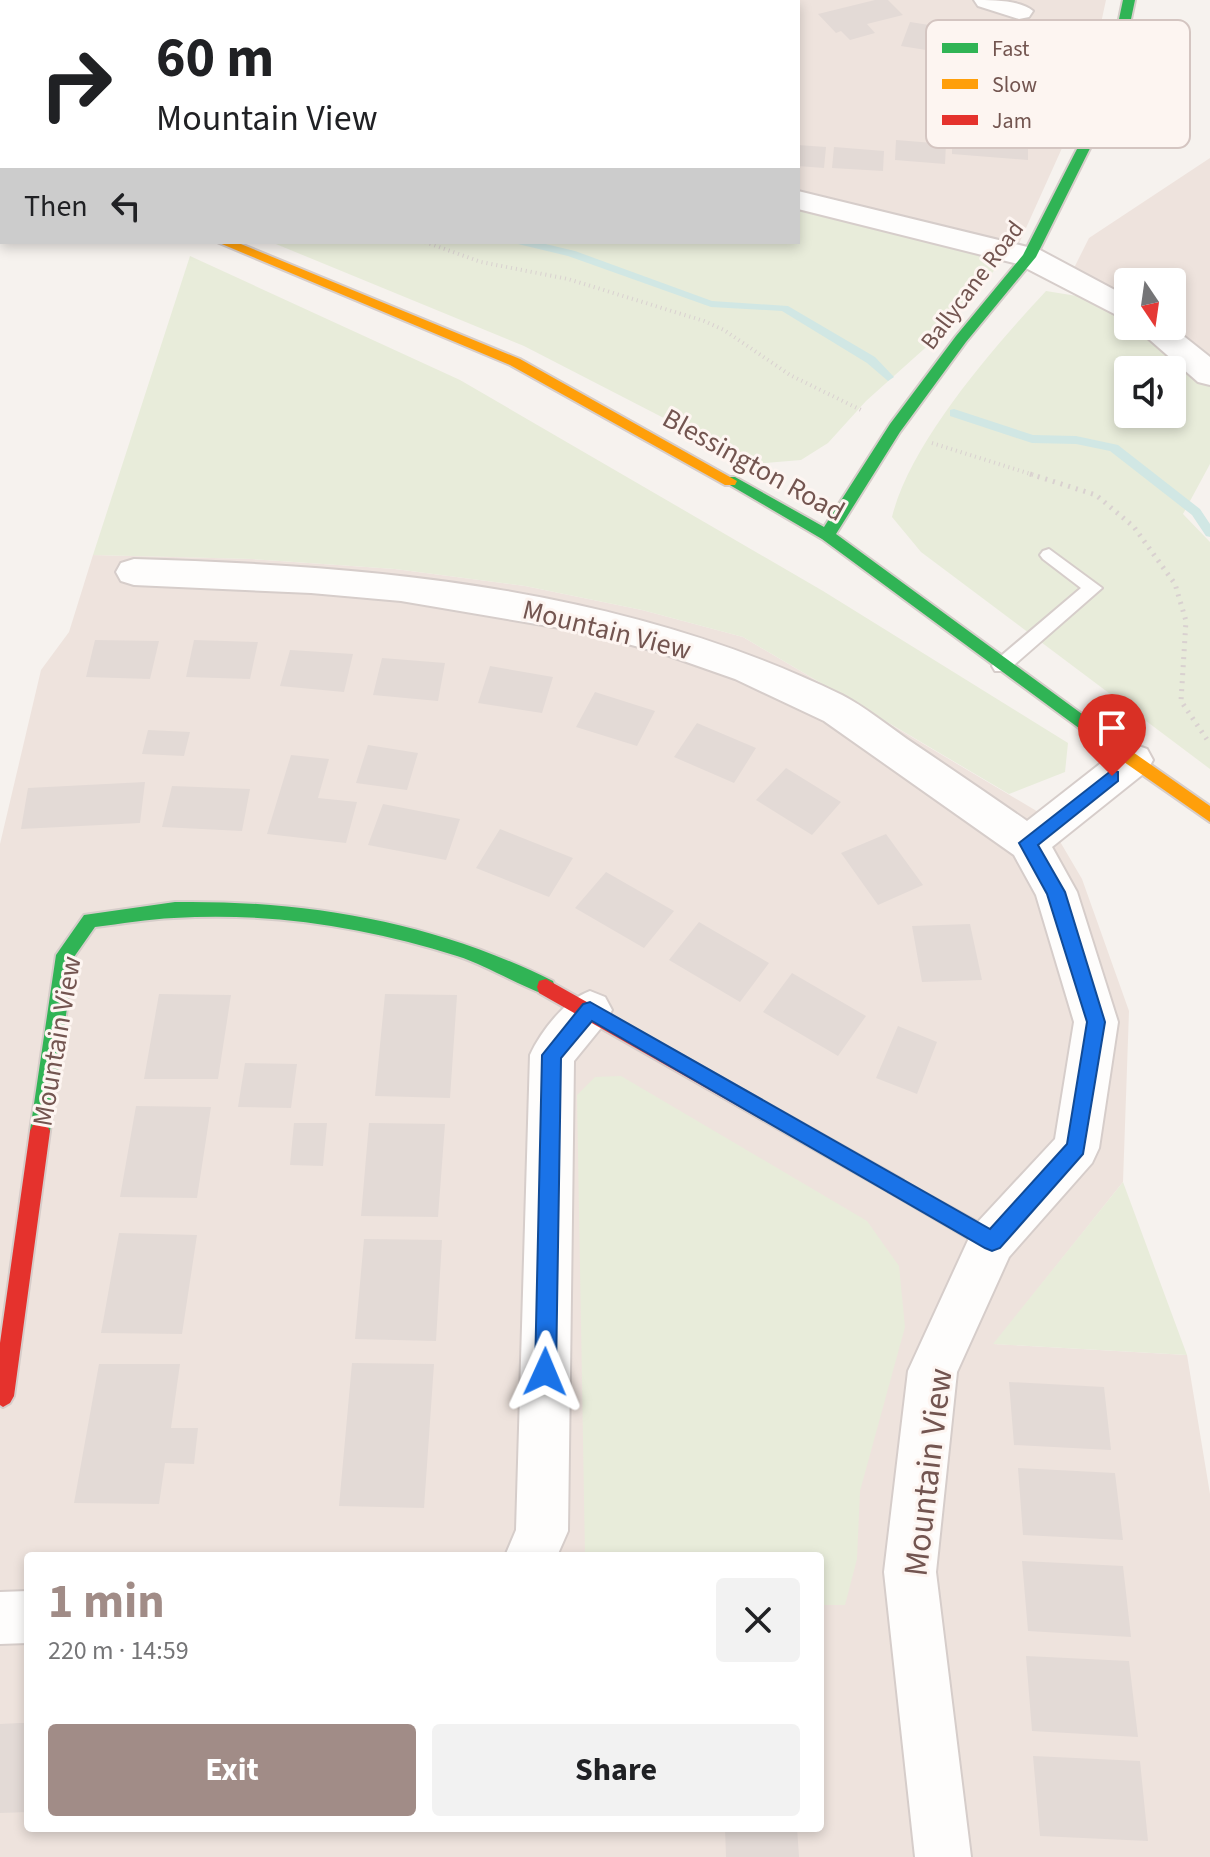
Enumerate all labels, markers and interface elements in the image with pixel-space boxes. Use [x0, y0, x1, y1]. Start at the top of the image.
text: 60 m [156, 19, 274, 98]
legend [926, 20, 1190, 148]
icon: right [24, 32, 128, 136]
text: Fast [992, 33, 1030, 65]
text: Slow [992, 69, 1037, 101]
text: Mountain View [156, 93, 378, 144]
text: Jam [992, 105, 1032, 137]
icon: left [104, 184, 148, 228]
text: Then [24, 185, 88, 228]
street label: Ballycane Road [912, 213, 1033, 357]
north arrow [1114, 268, 1186, 340]
map controls [1114, 268, 1186, 428]
button: sound [1114, 356, 1186, 428]
street label: Blessington Road [655, 398, 852, 531]
street label: Mountain View [518, 590, 695, 670]
pin [1078, 694, 1146, 776]
icon: arrive [1090, 706, 1134, 750]
street label: Mountain View [22, 953, 92, 1130]
position arrow [503, 1330, 587, 1414]
street label: Mountain View [891, 1365, 966, 1579]
text: 1 min [48, 1568, 165, 1636]
button: close [716, 1578, 800, 1662]
text: 220 m · 14:59 [48, 1632, 189, 1669]
button: Exit [48, 1724, 416, 1816]
button: Share [432, 1724, 800, 1816]

